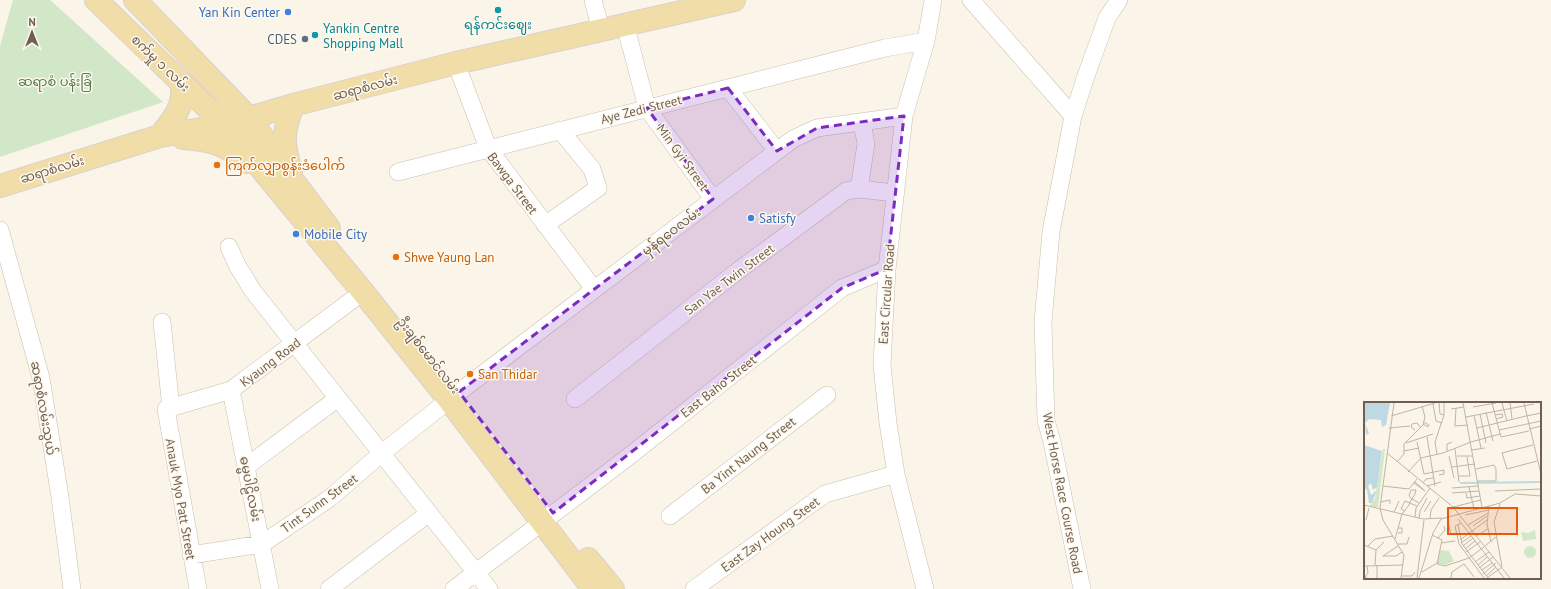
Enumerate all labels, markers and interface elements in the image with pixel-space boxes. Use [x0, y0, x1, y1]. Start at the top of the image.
place label: Yan Kin Center [199, 4, 281, 21]
marker: ရန်ကင်းဈေး [493, 5, 503, 15]
marker: Yan Kin Center [283, 7, 293, 17]
north arrow [12, 12, 52, 52]
text: N [28, 15, 36, 29]
place label: ရန်ကင်းဈေး [464, 16, 532, 35]
place label: Yankin Centre Shopping Mall [323, 20, 404, 52]
marker: Yankin Centre Shopping Mall [310, 30, 320, 40]
street label: စက်မှု ၁ လမ်း [126, 31, 194, 97]
place label: CDES [267, 31, 297, 48]
marker: CDES [300, 34, 310, 44]
street label: ဆရာစံလမ်း [331, 71, 400, 106]
park label: ဆရာစံ ပန်းခြံ [18, 73, 92, 92]
street label: Aye Zedi Street [599, 91, 684, 128]
street label: Min Gyi Street [653, 121, 713, 195]
street label: Bawga Street [484, 149, 542, 218]
street label: ဆရာစံလမ်း [18, 152, 87, 189]
place label: ကြက်လျှာစွန်းဒံပေါက် [225, 157, 345, 176]
marker: ကြက်လျှာစွန်းဒံပေါက် [212, 160, 222, 170]
street label: မှန်ရဝေလမ်း [638, 204, 706, 261]
place label: Satisfy [759, 210, 796, 227]
marker: Satisfy [746, 213, 756, 223]
place label: Mobile City [304, 226, 367, 243]
marker: Mobile City [291, 229, 301, 239]
street label: San Yae Twin Street [681, 240, 778, 319]
street label: East Circular Road [875, 243, 898, 345]
place label: Shwe Yaung Lan [404, 249, 494, 266]
marker: Shwe Yaung Lan [391, 252, 401, 262]
street label: ဦးချစ်မောင်လမ်း [392, 313, 464, 398]
street label: Kyaung Road [237, 334, 304, 391]
street label: East Baho Street [677, 351, 760, 421]
street label: ဆရာစံလမ်းသွယ် [25, 360, 60, 457]
place label: San Thidar [478, 366, 538, 383]
marker: San Thidar [465, 369, 475, 379]
inset map [1364, 402, 1541, 579]
street label: West Horse Race Course Road [1039, 411, 1086, 575]
street label: Ba Yint Naung Street [697, 413, 800, 498]
street label: Anauk Myo Patt Street [161, 437, 200, 562]
street label: ဓမ္မပါဠိလမ်း [234, 455, 265, 524]
street label: Tint Sunn Street [278, 470, 361, 537]
street label: East Zay Houng Steet [718, 493, 823, 576]

